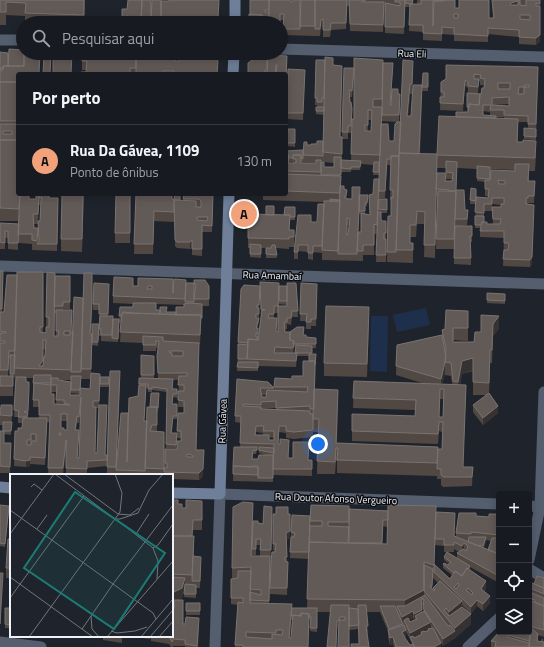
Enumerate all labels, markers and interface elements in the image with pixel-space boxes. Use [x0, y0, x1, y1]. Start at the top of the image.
search box [16, 16, 288, 60]
icon: search [30, 27, 52, 49]
text: Pesquisar aqui [62, 27, 154, 50]
street label: Rua Eli [397, 46, 427, 61]
text: Por perto [32, 85, 101, 111]
text: Rua Da Gávea, 1109 [70, 139, 199, 162]
text: A [41, 151, 49, 171]
text: 130 m [236, 151, 272, 171]
text: Ponto de ônibus [70, 162, 159, 182]
pin: A [231, 199, 257, 229]
street label: Rua Amambaí [242, 267, 302, 284]
street label: Rua Gávea [214, 398, 231, 444]
your location [308, 434, 328, 454]
inset map [10, 474, 173, 637]
street label: Rua Doutor Afonso Vergueiro [275, 489, 397, 508]
map controls [496, 491, 532, 635]
button: + [496, 491, 532, 527]
button: − [496, 527, 532, 563]
button: locate [496, 563, 532, 599]
button: layers [496, 599, 532, 635]

